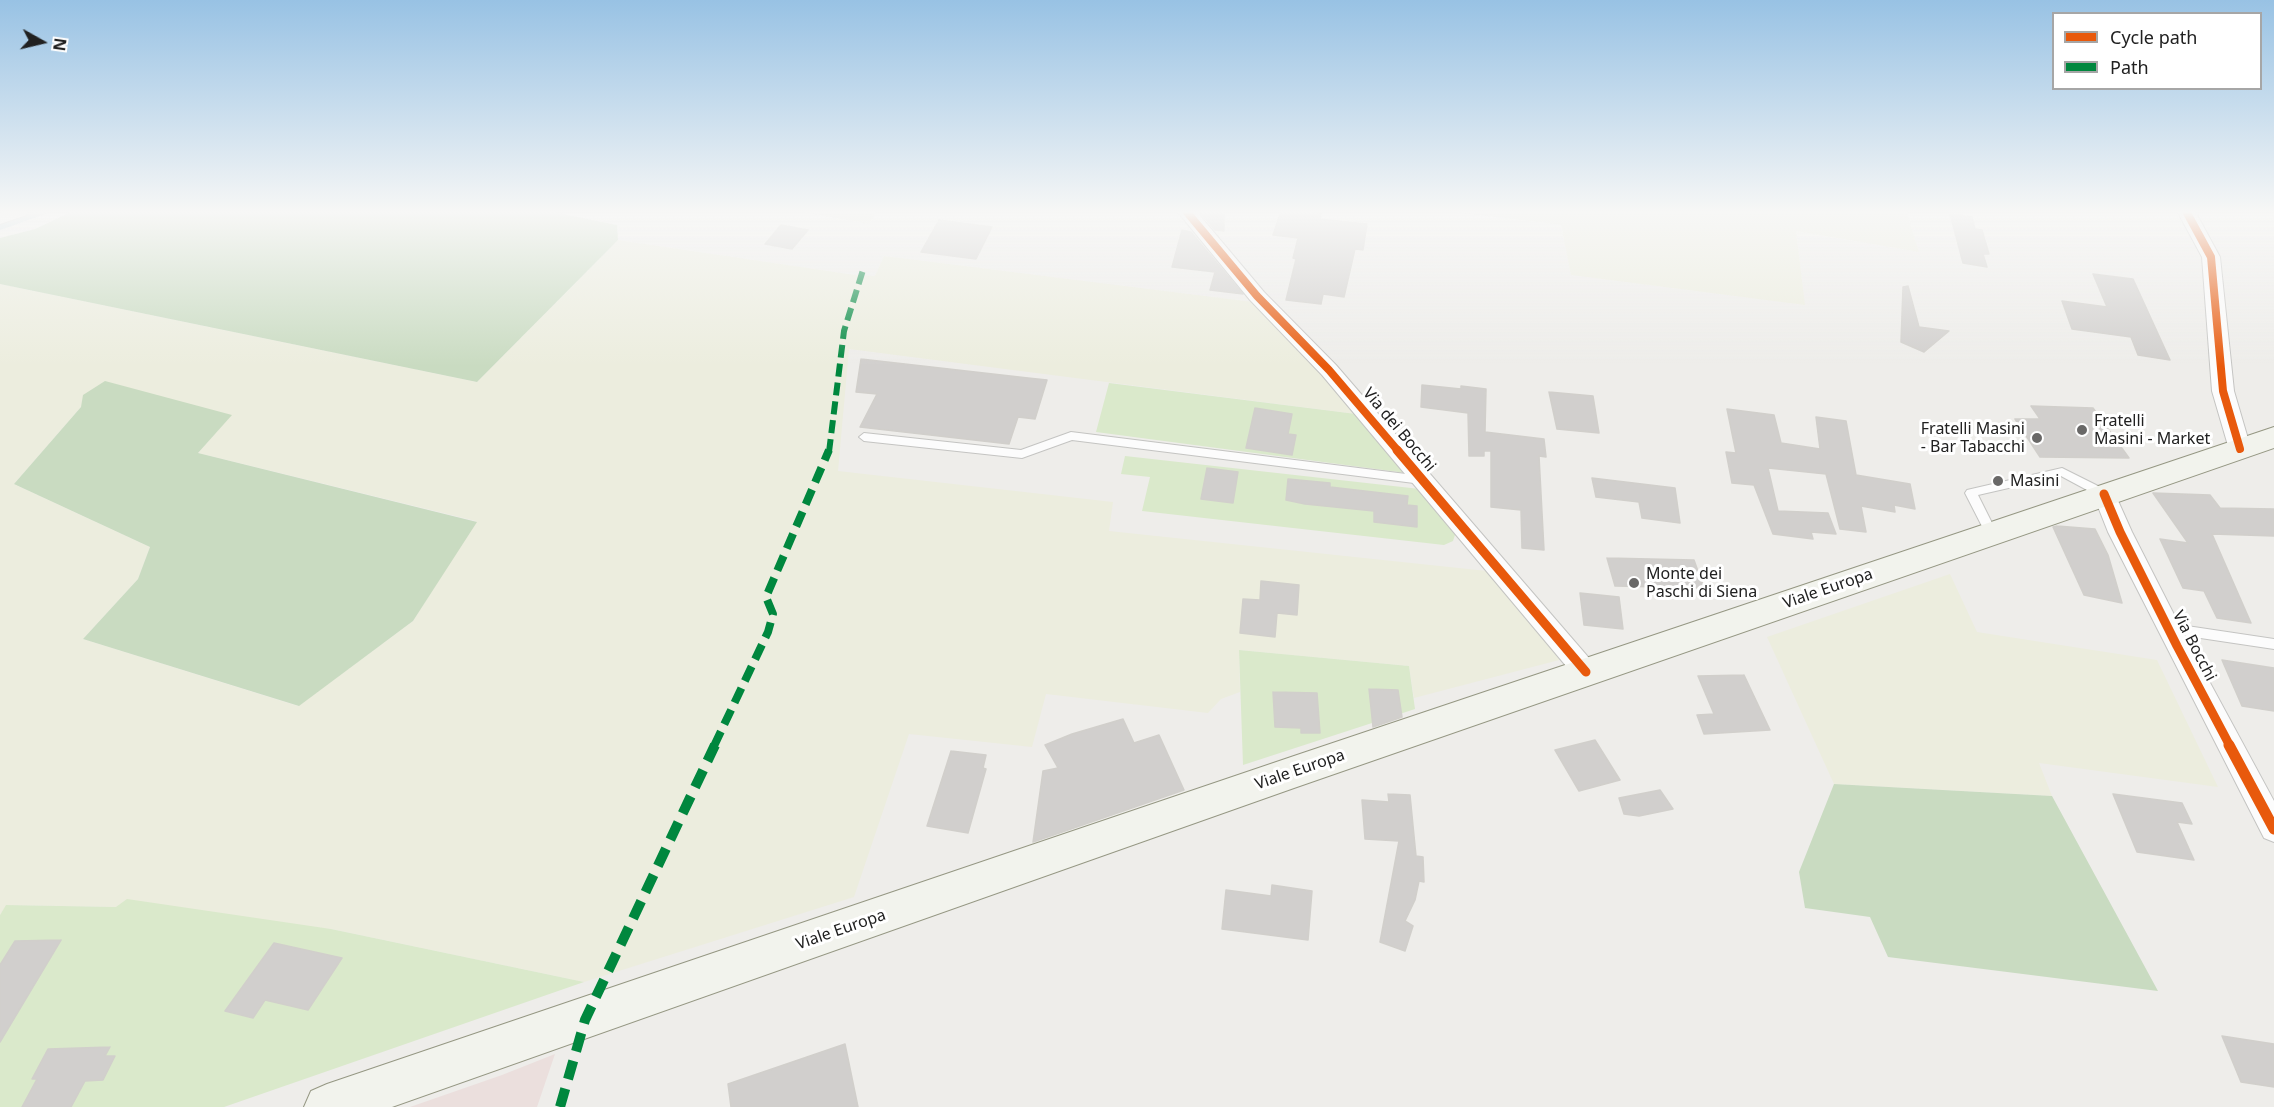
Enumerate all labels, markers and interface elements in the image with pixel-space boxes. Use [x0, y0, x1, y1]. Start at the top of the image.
north arrow [12, 12, 72, 72]
legend [2052, 12, 2262, 90]
text: Cycle path [2110, 25, 2197, 49]
text: N [48, 37, 72, 52]
text: Path [2110, 55, 2149, 79]
street label: Via dei Bocchi [1358, 384, 1440, 476]
place label: Fratelli Masini - Market [2094, 411, 2210, 449]
place label: Fratelli Masini - Bar Tabacchi [1921, 419, 2025, 457]
marker: Fratelli Masini - Market [2075, 423, 2089, 437]
marker: Fratelli Masini - Bar Tabacchi [2030, 431, 2044, 445]
place label: Masini [2010, 471, 2059, 491]
marker: Masini [1991, 474, 2005, 488]
place label: Monte dei Paschi di Siena [1646, 564, 1757, 602]
street label: Viale Europa [1781, 565, 1875, 613]
marker: Monte dei Paschi di Siena [1627, 576, 1641, 590]
street label: Via Bocchi [2168, 608, 2220, 684]
street label: Viale Europa [1253, 746, 1347, 794]
street label: Viale Europa [794, 906, 888, 954]

